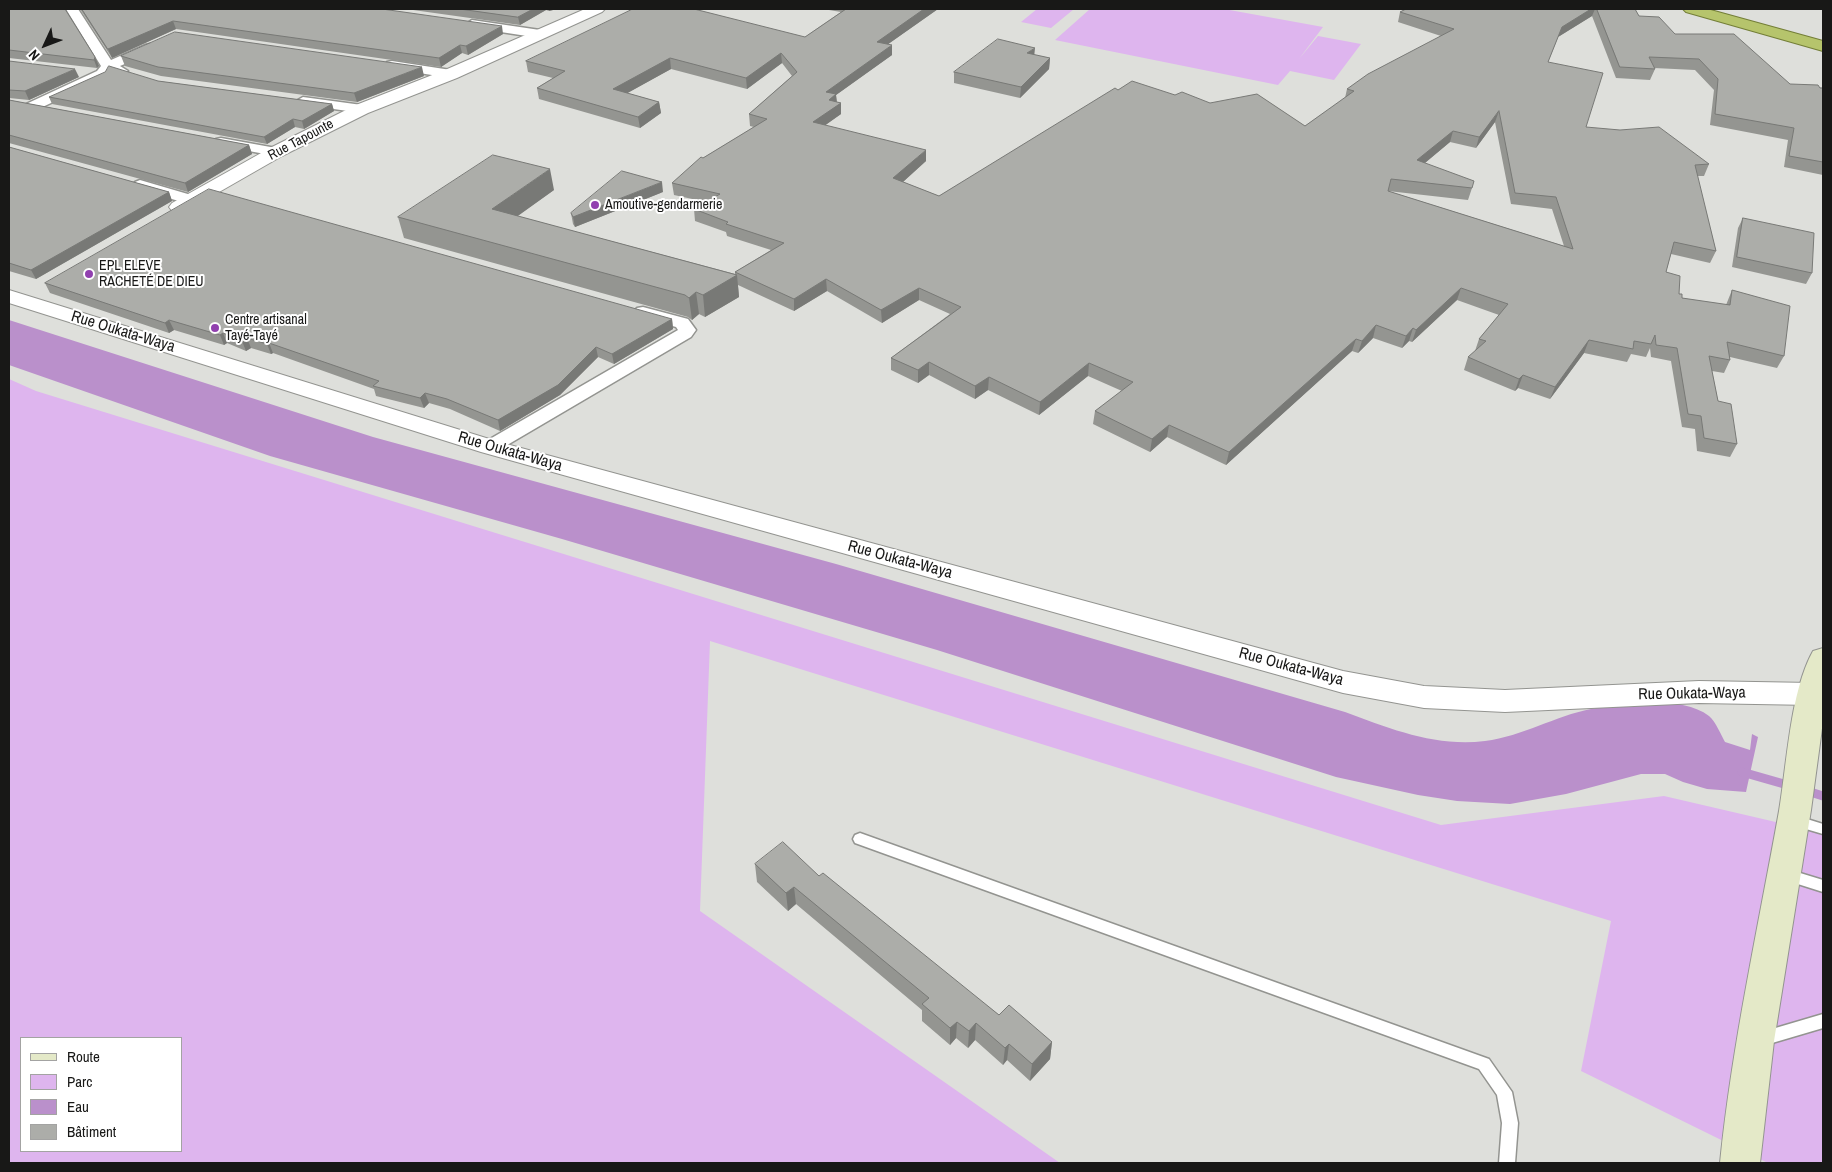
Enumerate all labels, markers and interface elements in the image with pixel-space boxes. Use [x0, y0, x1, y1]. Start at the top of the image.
north arrow [20, 20, 70, 70]
text: N [25, 46, 43, 64]
street label: Rue Tapounte [265, 116, 337, 164]
place label: Amoutive-gendarmerie [605, 197, 722, 213]
marker: Amoutive-gendarmerie [589, 199, 601, 211]
place label: EPL ELEVE RACHETÉ DE DIEU [99, 258, 204, 290]
marker: EPL ELEVE RACHETÉ DE DIEU [83, 268, 95, 280]
street label: Rue Oukata-Waya [69, 307, 177, 357]
place label: Centre artisanal Tayé-Tayé [225, 312, 307, 344]
marker: Centre artisanal Tayé-Tayé [209, 322, 221, 334]
street label: Rue Oukata-Waya [456, 428, 564, 476]
street label: Rue Oukata-Waya [846, 537, 954, 583]
street label: Rue Oukata-Waya [1237, 644, 1345, 690]
street label: Rue Oukata-Waya [1638, 683, 1746, 705]
legend [20, 1037, 182, 1152]
text: Route [67, 1046, 100, 1067]
text: Parc [67, 1071, 92, 1092]
text: Eau [67, 1096, 89, 1117]
text: Bâtiment [67, 1121, 116, 1142]

